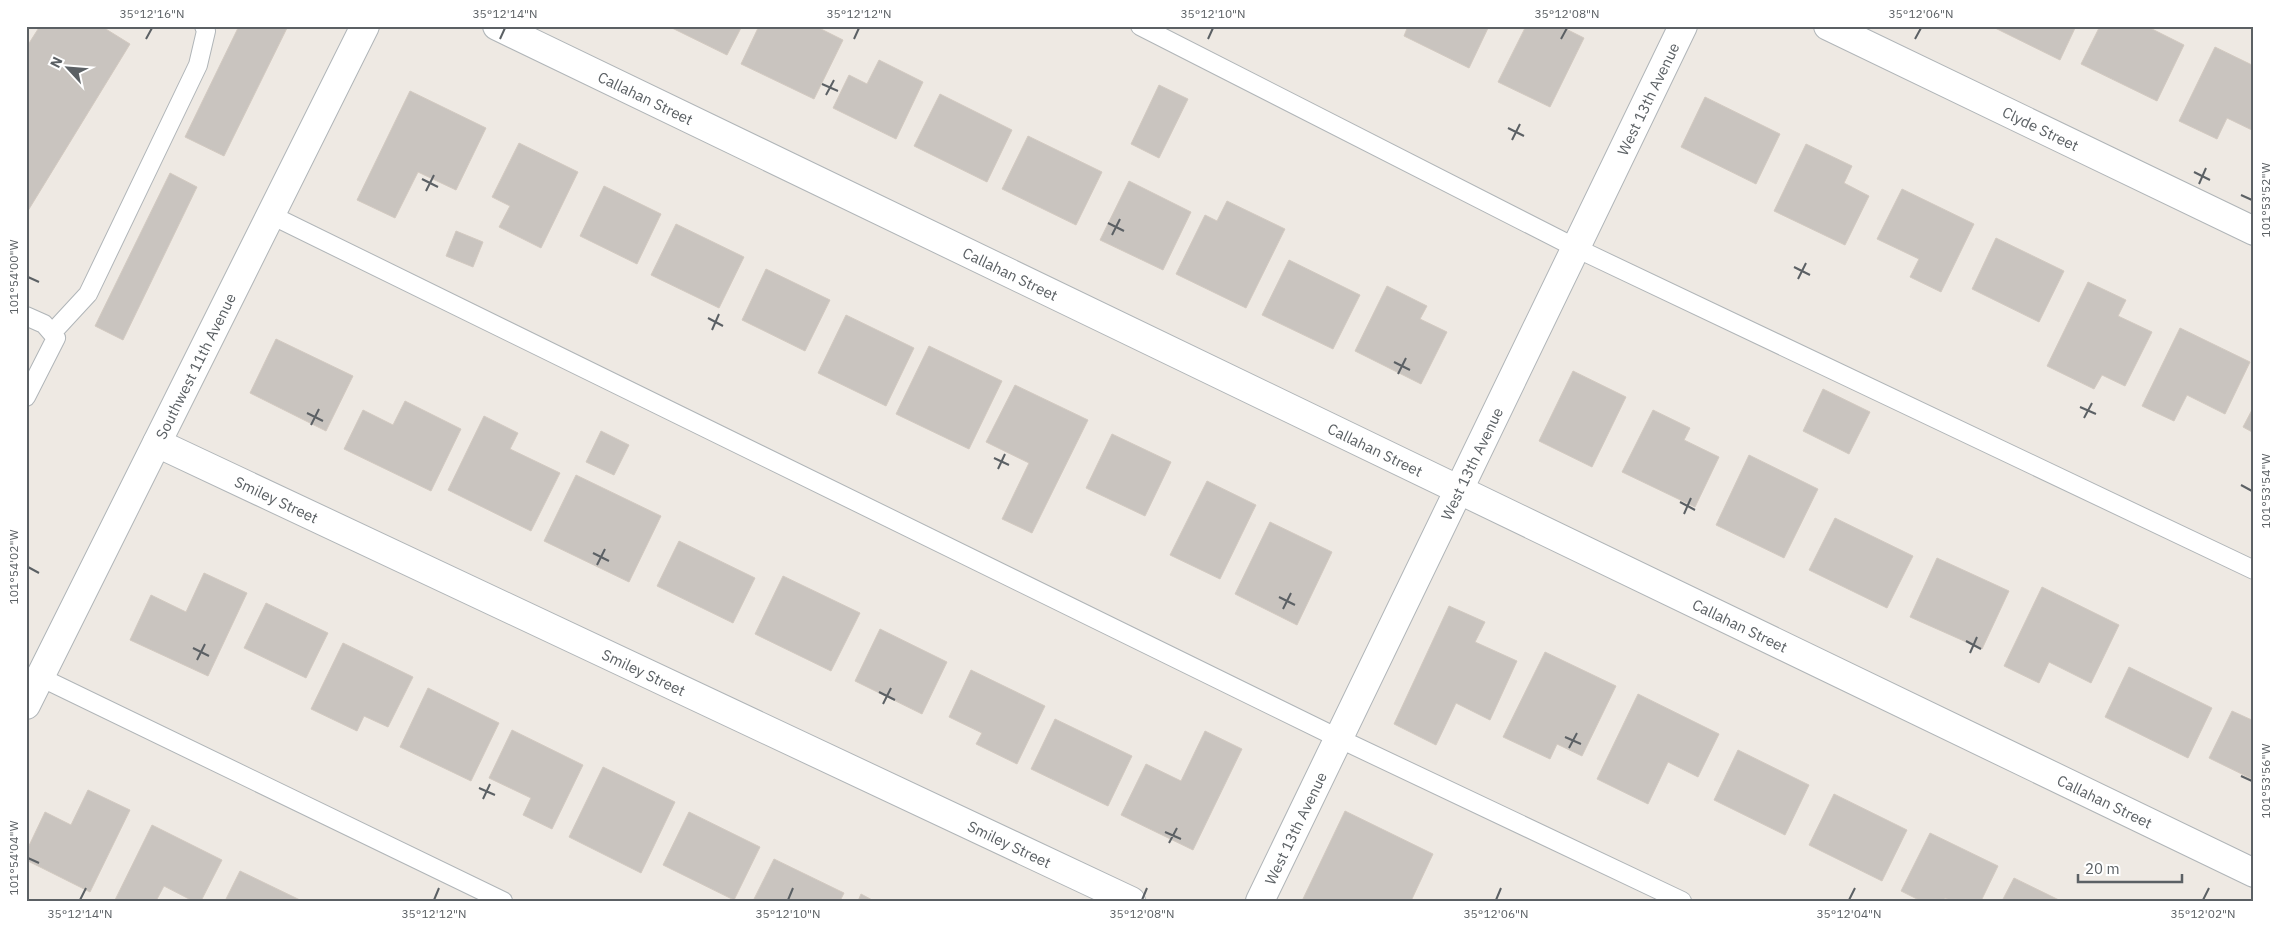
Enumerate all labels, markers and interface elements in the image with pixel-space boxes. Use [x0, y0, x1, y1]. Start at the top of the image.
text: 35°12'16"N [119, 6, 185, 21]
text: 35°12'14"N [472, 6, 538, 21]
text: 35°12'12"N [826, 6, 892, 21]
text: 35°12'10"N [1180, 6, 1246, 21]
text: 35°12'08"N [1534, 6, 1600, 21]
text: 35°12'06"N [1888, 6, 1954, 21]
street label: West 13th Avenue [1612, 39, 1683, 158]
north arrow [42, 42, 92, 92]
text: N [46, 54, 67, 71]
street label: Callahan Street [595, 67, 696, 129]
street label: Clyde Street [1999, 102, 2082, 155]
text: 101°53'52"W [2258, 162, 2273, 237]
text: 101°54'00"W [6, 239, 21, 314]
street label: Callahan Street [960, 243, 1061, 305]
street label: Southwest 11th Avenue [151, 290, 240, 442]
street label: West 13th Avenue [1436, 404, 1507, 523]
street label: Callahan Street [1325, 418, 1426, 480]
text: 101°53'54"W [2258, 453, 2273, 528]
street label: Smiley Street [232, 471, 321, 527]
text: 101°54'02"W [6, 529, 21, 604]
street label: Callahan Street [1689, 594, 1791, 656]
street label: Smiley Street [599, 644, 689, 700]
text: 101°53'56"W [2258, 743, 2273, 818]
street label: West 13th Avenue [1260, 769, 1331, 888]
street label: Callahan Street [2054, 770, 2156, 832]
street label: Smiley Street [965, 816, 1054, 872]
text: 101°54'04"W [6, 820, 21, 895]
scale bar [2078, 852, 2181, 884]
text: 20 m [2085, 859, 2120, 878]
text: 35°12'14"N [47, 906, 113, 921]
text: 35°12'12"N [401, 906, 467, 921]
text: 35°12'10"N [755, 906, 821, 921]
text: 35°12'08"N [1109, 906, 1175, 921]
text: 35°12'06"N [1463, 906, 1529, 921]
text: 35°12'04"N [1816, 906, 1882, 921]
text: 35°12'02"N [2170, 906, 2236, 921]

